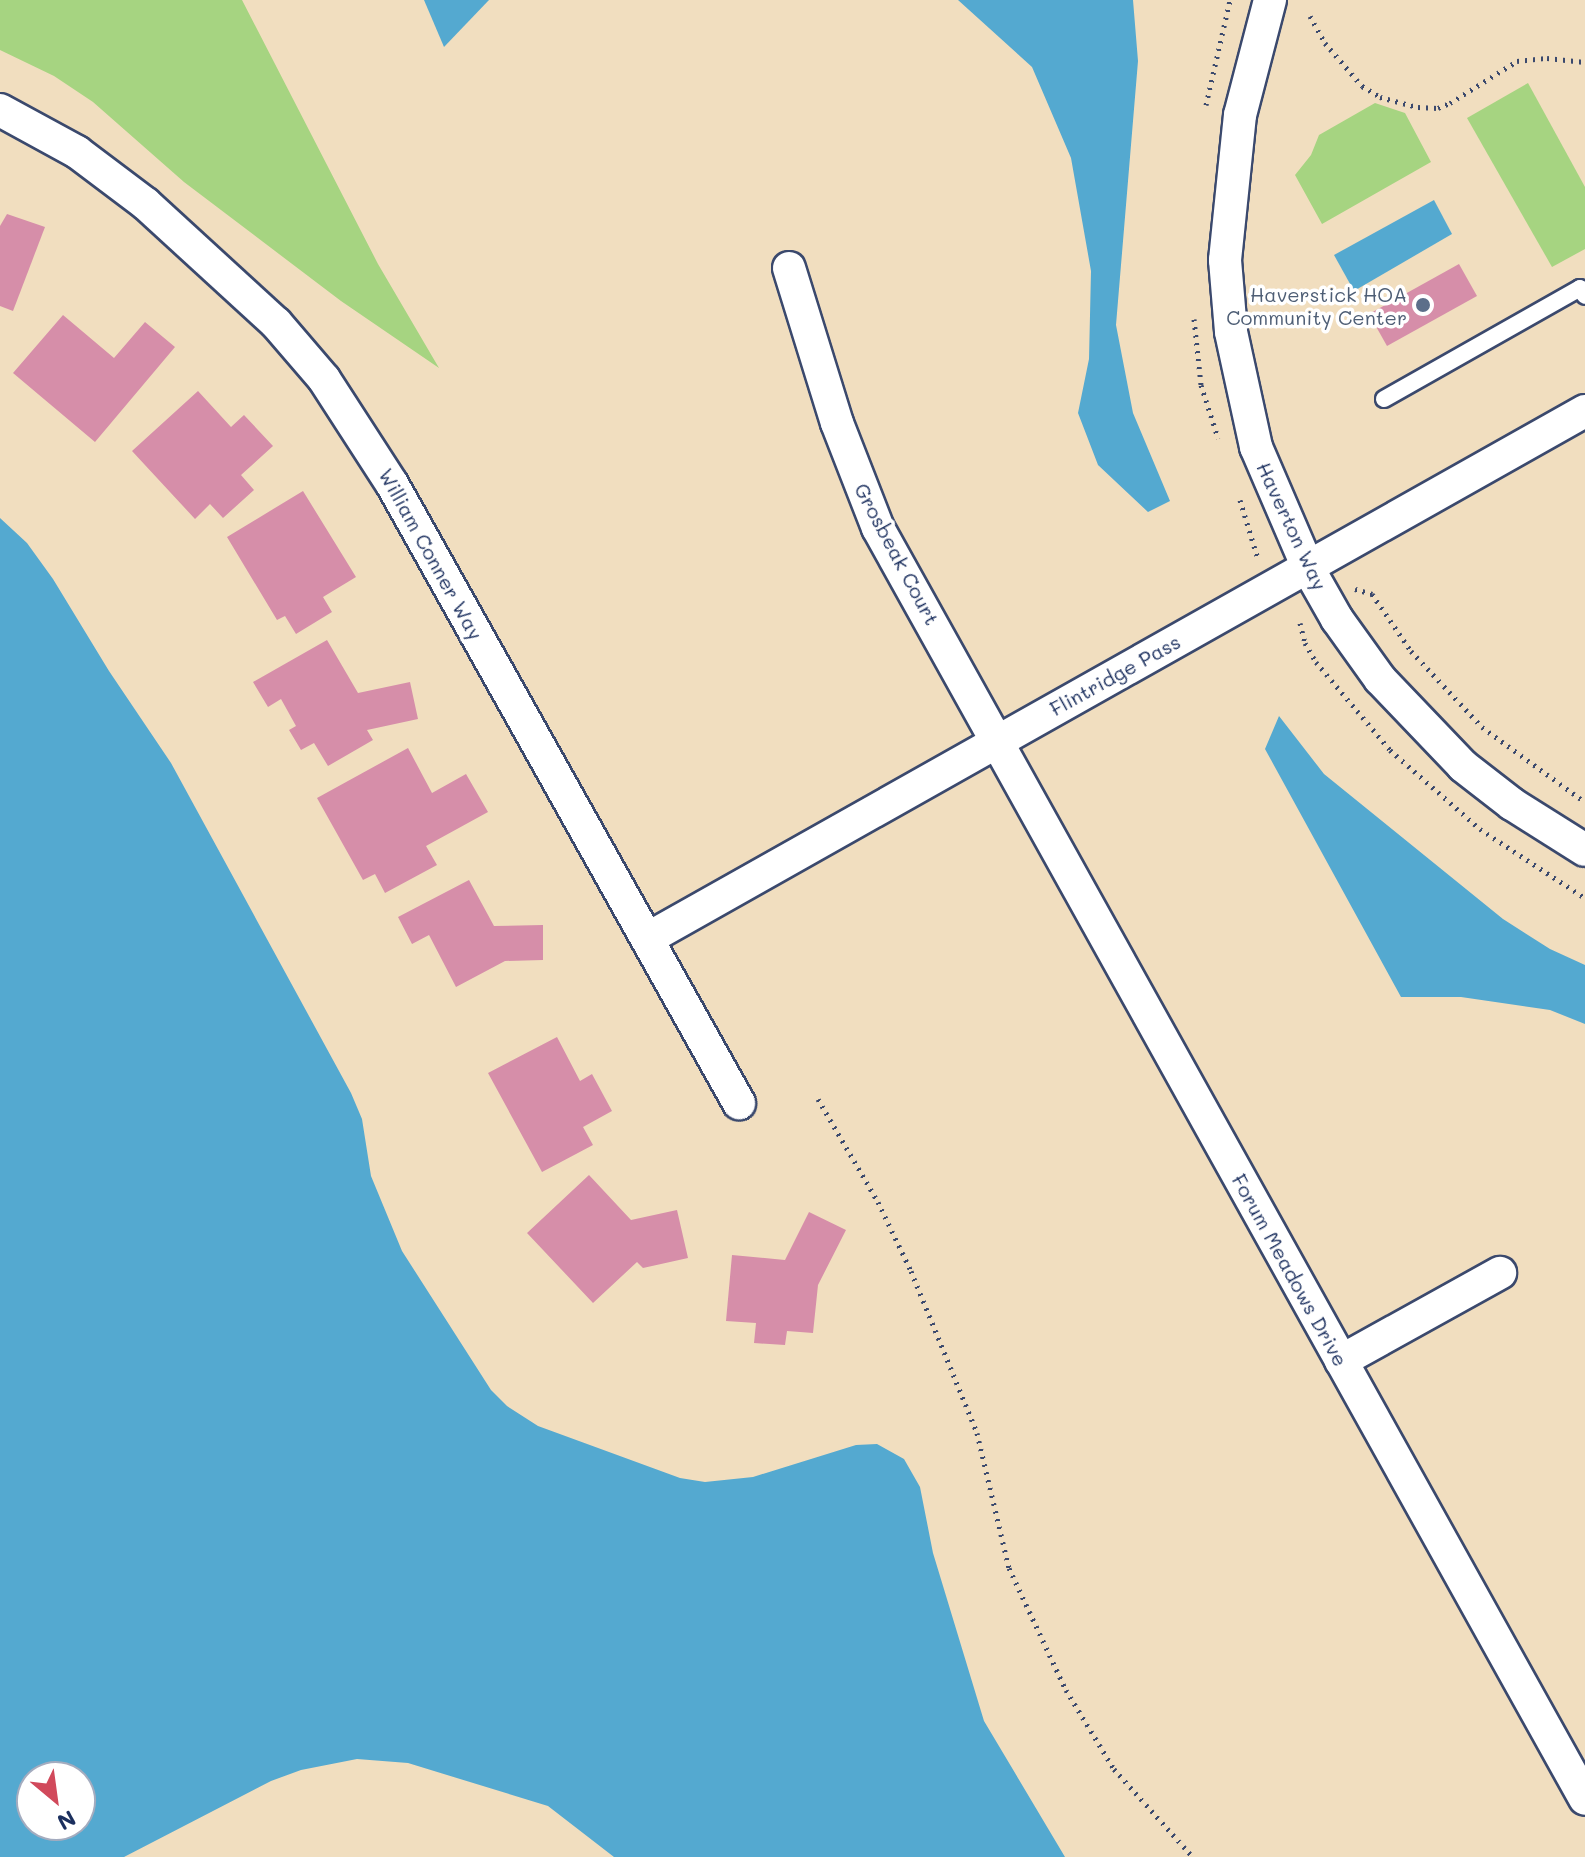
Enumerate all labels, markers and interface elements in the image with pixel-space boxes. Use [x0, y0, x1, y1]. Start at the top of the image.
place label: Haverstick HOA Community Center [1226, 282, 1407, 329]
marker: Haverstick HOA Community Center [1414, 296, 1432, 314]
street label: Haverton Way [1252, 458, 1332, 594]
street label: William Conner Way [374, 464, 488, 644]
street label: Grosbeak Court [850, 479, 944, 629]
street label: Flintridge Pass [1046, 629, 1184, 721]
street label: Forum Meadows Drive [1227, 1170, 1353, 1370]
north arrow [16, 1761, 96, 1841]
text: N [53, 1804, 81, 1837]

